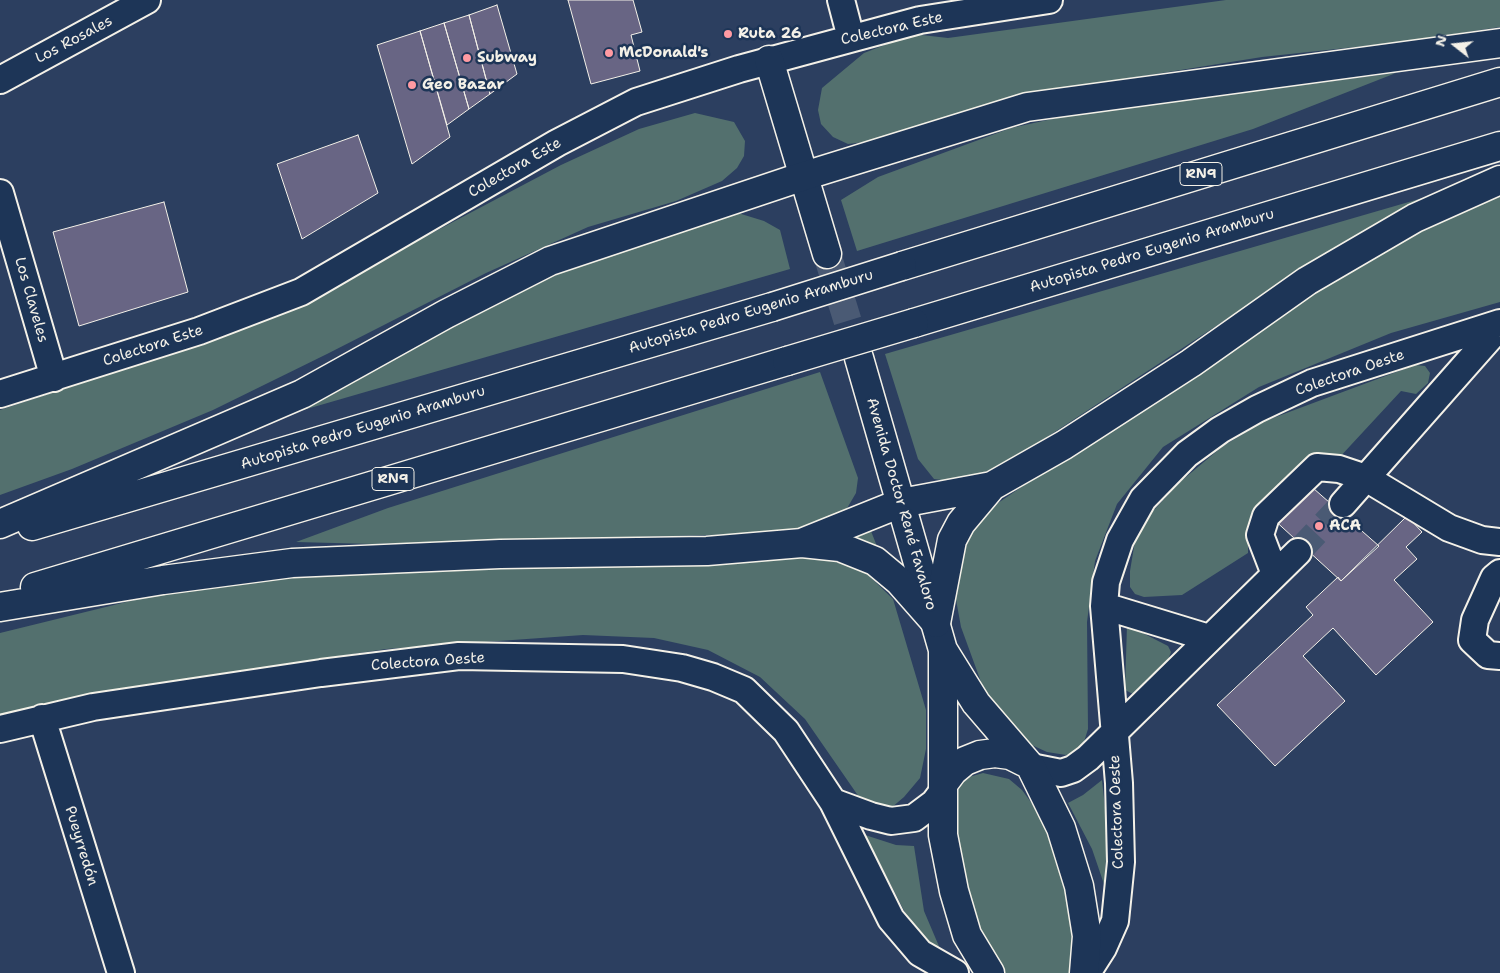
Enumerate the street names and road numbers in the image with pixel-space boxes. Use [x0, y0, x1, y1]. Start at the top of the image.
street label: Colectora Este [839, 9, 945, 49]
street label: Los Rosales [32, 12, 116, 68]
street label: Colectora Este [465, 134, 565, 202]
road number: RN9 [1180, 162, 1222, 185]
street label: Autopista Pedro Eugenio Aramburu [1028, 205, 1276, 297]
street label: Los Claveles [10, 255, 52, 345]
street label: Autopista Pedro Eugenio Aramburu [627, 266, 875, 358]
street label: Colectora Este [101, 321, 205, 371]
street label: Colectora Oeste [1293, 346, 1407, 400]
street label: Autopista Pedro Eugenio Aramburu [239, 382, 487, 474]
street label: Avenida Doctor René Favaloro [862, 396, 940, 612]
road number: RN9 [372, 468, 414, 490]
street label: Colectora Oeste [370, 649, 486, 675]
street label: Colectora Oeste [1106, 755, 1128, 869]
street label: Pueyrredón [60, 804, 102, 888]

